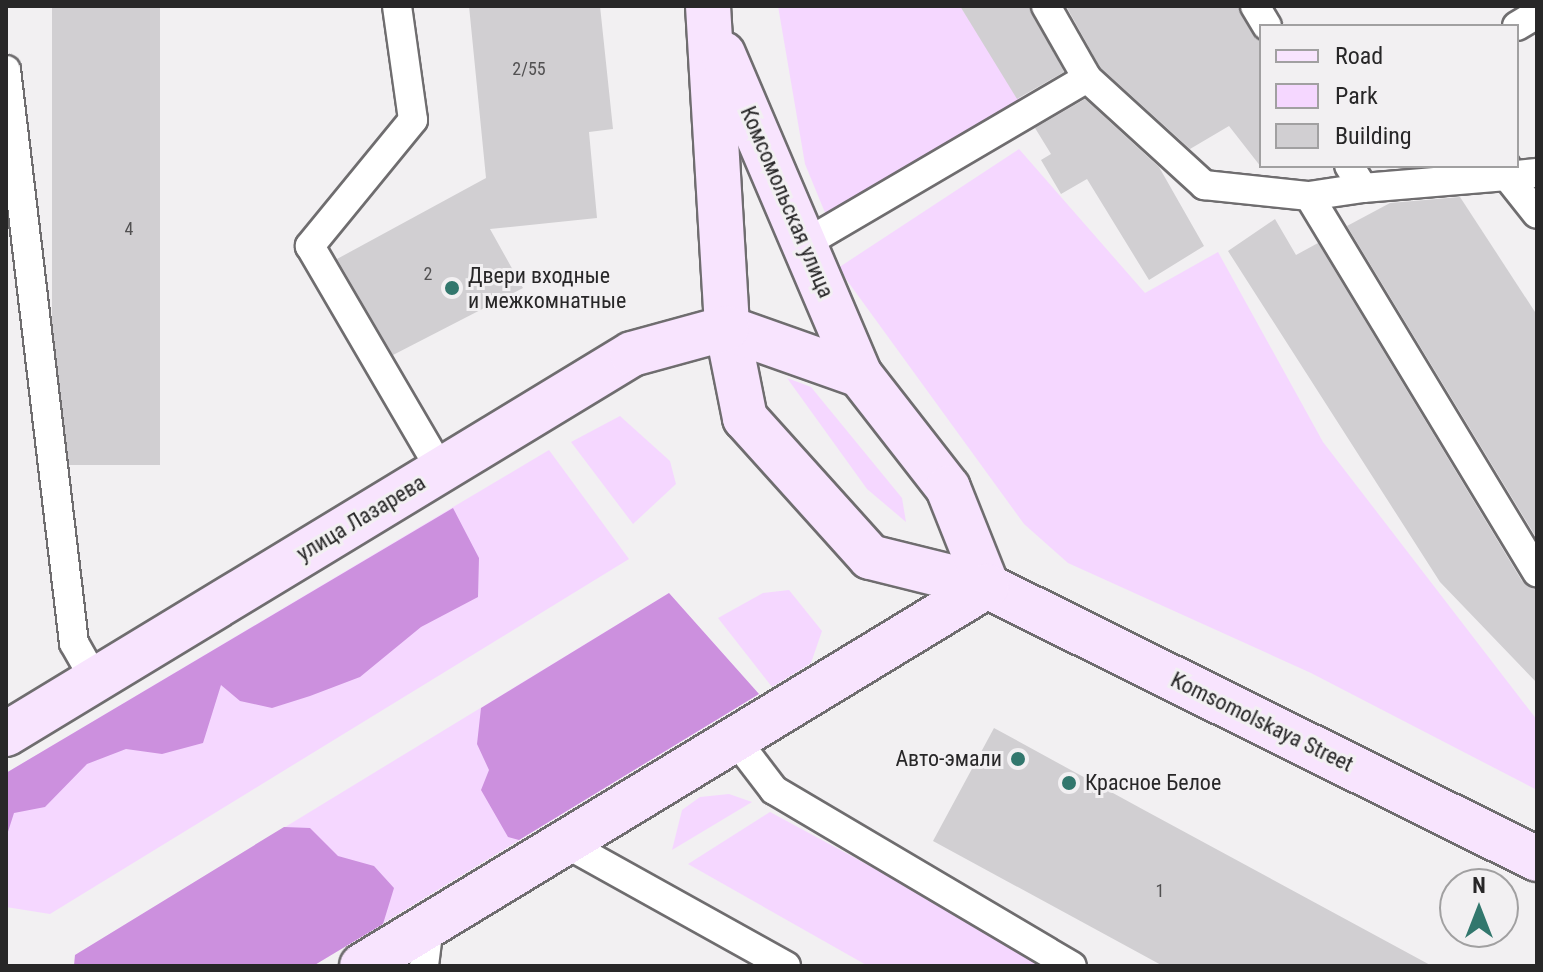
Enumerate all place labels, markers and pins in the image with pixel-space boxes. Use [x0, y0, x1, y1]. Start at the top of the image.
place label: Двери входные и межкомнатные [468, 262, 626, 314]
marker: Двери входные и межкомнатные [443, 279, 461, 297]
place label: Авто-эмали [895, 746, 1002, 772]
marker: Авто-эмали [1009, 750, 1027, 768]
place label: Красное Белое [1085, 770, 1221, 796]
marker: Красное Белое [1060, 774, 1078, 792]

